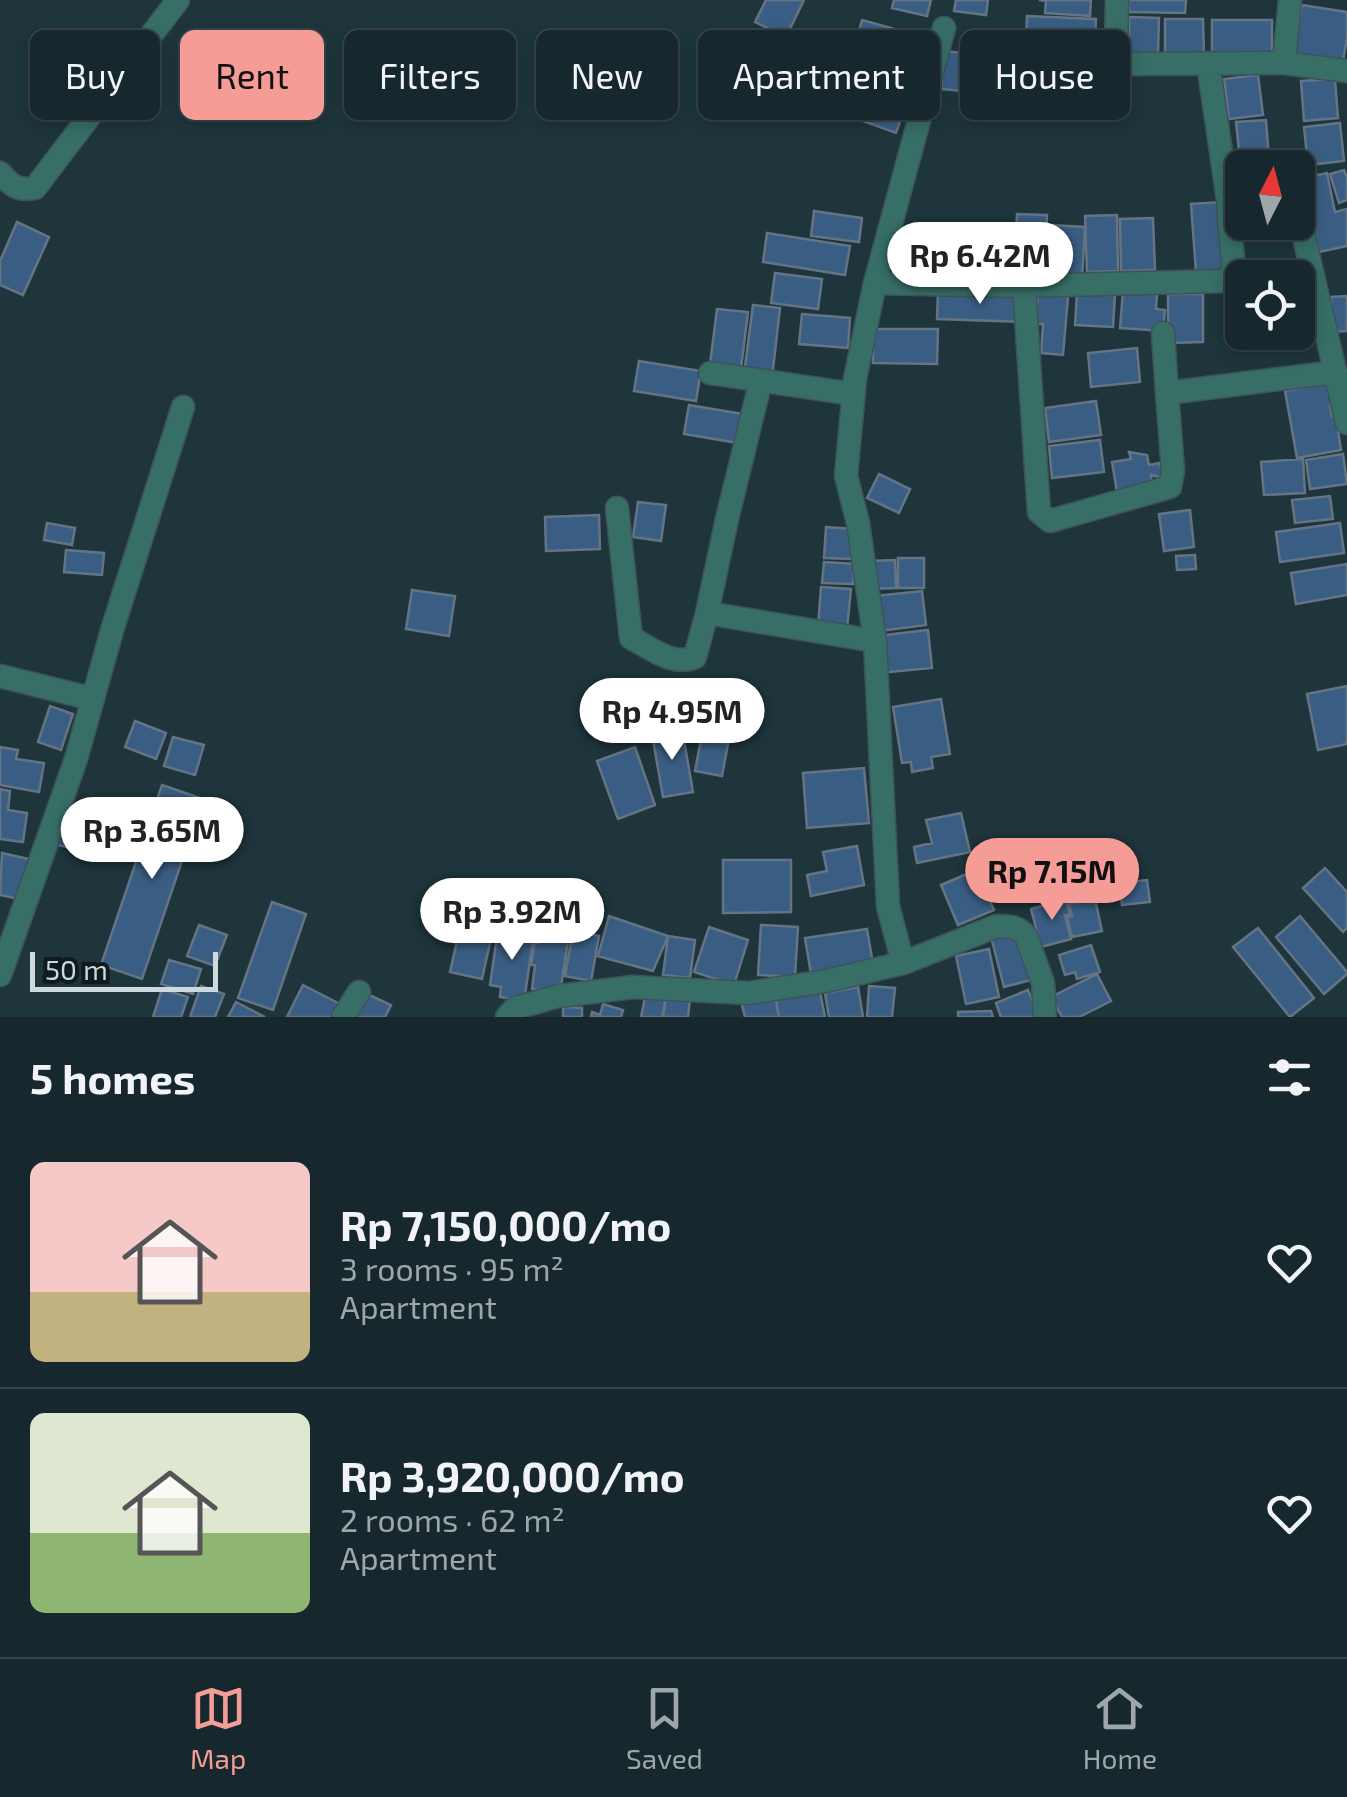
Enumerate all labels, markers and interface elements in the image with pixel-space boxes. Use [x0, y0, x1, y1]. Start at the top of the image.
chip: Buy [30, 30, 160, 120]
chip: Rent [180, 30, 324, 120]
chip: Filters [344, 30, 516, 120]
chip: New [536, 30, 678, 120]
chip: Apartment [698, 30, 940, 120]
chip: House [960, 30, 1130, 120]
north arrow [1225, 150, 1315, 240]
map controls [1225, 150, 1315, 350]
pin: Rp 6.42M [877, 222, 1083, 307]
text: Rp 6.42M [909, 235, 1051, 273]
button: locate [1225, 260, 1315, 350]
pin: Rp 4.95M [569, 678, 775, 763]
text: Rp 4.95M [602, 691, 742, 729]
pin: Rp 3.65M [49, 797, 255, 882]
text: Rp 3.65M [83, 810, 221, 848]
pin: Rp 7.15M [949, 838, 1155, 923]
text: Rp 7.15M [987, 851, 1117, 889]
pin: Rp 3.92M [409, 878, 615, 963]
text: Rp 3.92M [442, 891, 582, 929]
scale bar [30, 947, 218, 991]
text: 50 m [45, 952, 108, 986]
icon: filters [1262, 1050, 1317, 1105]
text: 5 homes [30, 1052, 195, 1102]
text: Rp 7,150,000/mo [340, 1199, 671, 1249]
icon: home [110, 1202, 230, 1322]
icon: heart [1262, 1235, 1317, 1290]
text: 3 rooms · 95 m² [340, 1249, 564, 1287]
text: Apartment [340, 1287, 497, 1325]
text: Rp 3,920,000/mo [340, 1450, 684, 1500]
icon: home [110, 1453, 230, 1573]
icon: heart [1262, 1486, 1317, 1541]
text: 2 rooms · 62 m² [340, 1500, 565, 1538]
text: Apartment [340, 1538, 497, 1576]
tab: Map [190, 1681, 246, 1775]
tab: Saved [626, 1681, 703, 1775]
tab: Home [1083, 1681, 1157, 1775]

